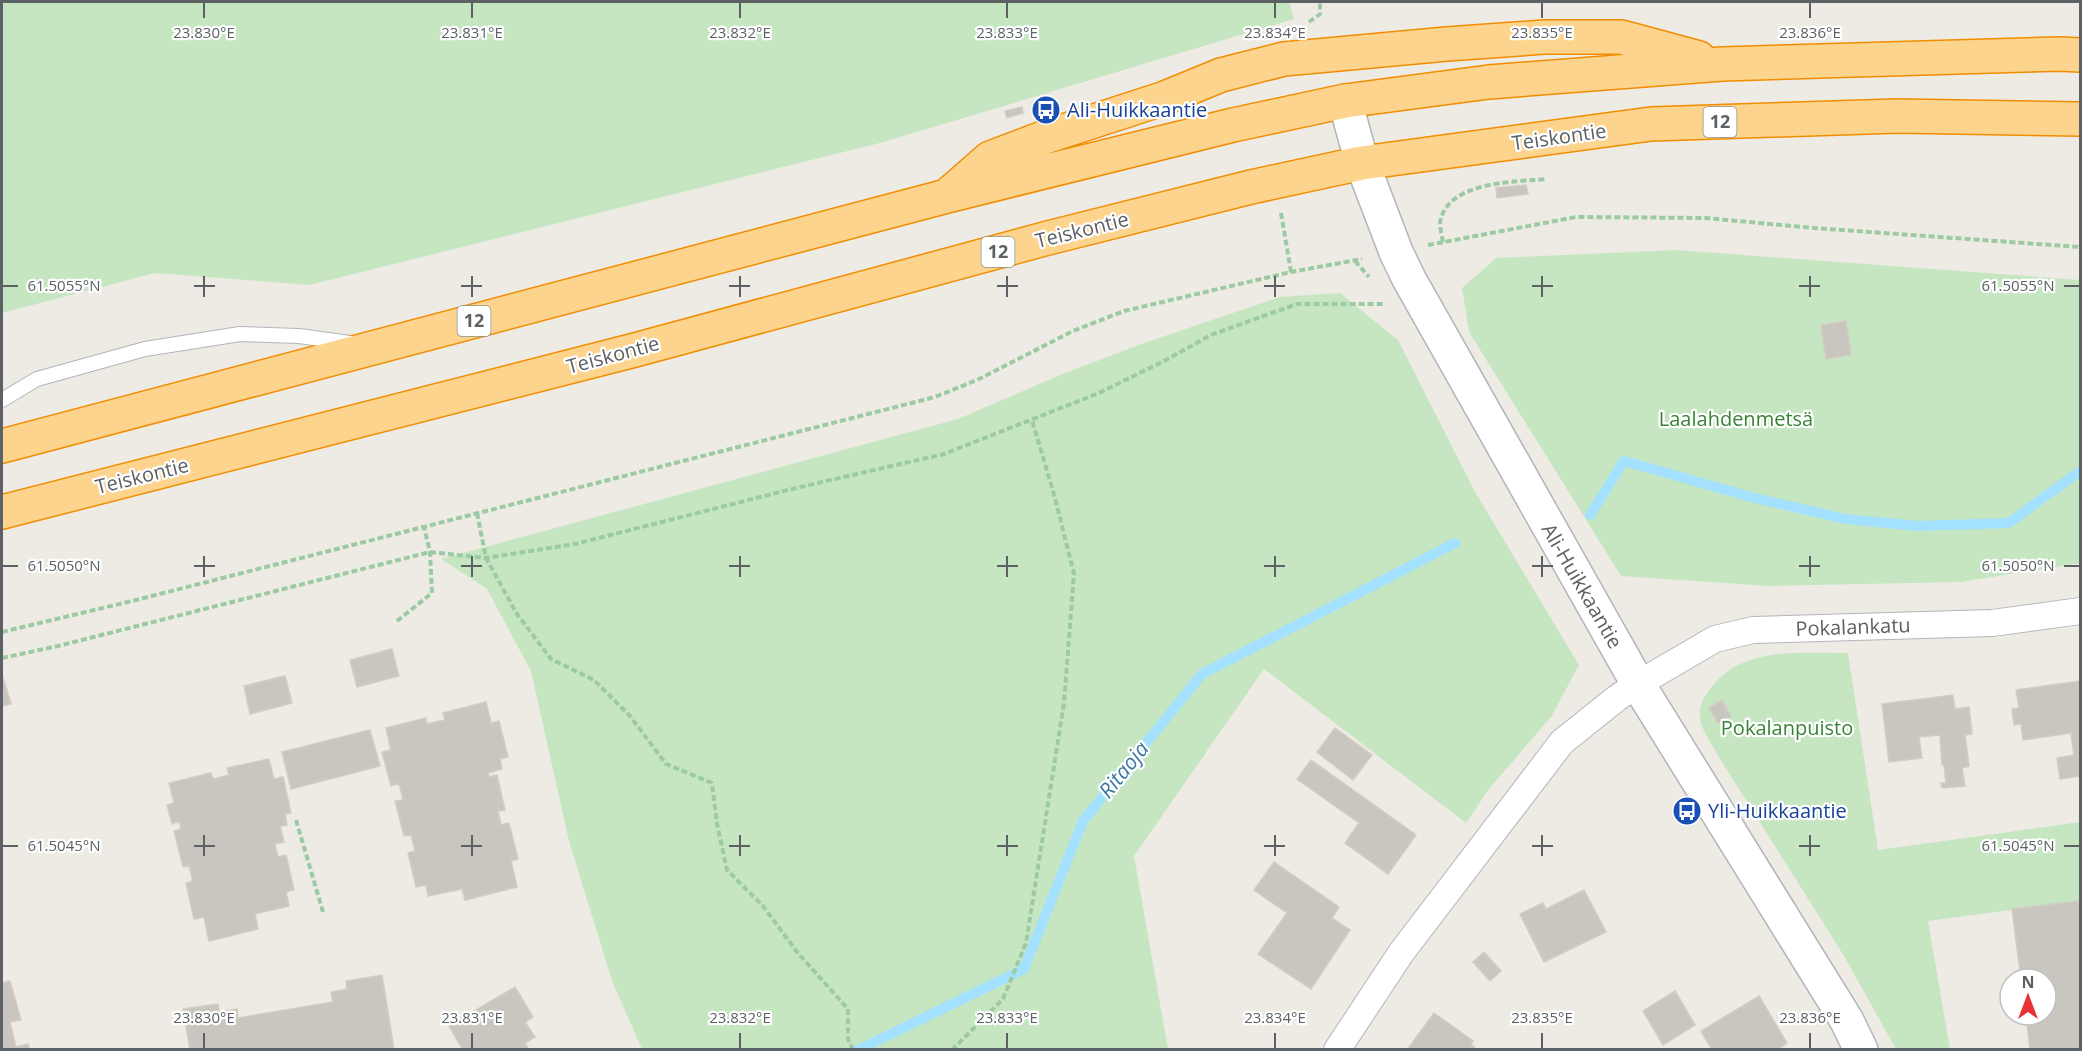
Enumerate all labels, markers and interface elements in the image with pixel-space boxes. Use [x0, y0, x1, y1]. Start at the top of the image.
text: 23.830°E [173, 22, 235, 42]
text: 23.831°E [441, 22, 503, 42]
text: 23.832°E [709, 22, 771, 42]
text: 23.833°E [976, 22, 1038, 42]
text: 23.834°E [1244, 22, 1306, 42]
text: 23.835°E [1511, 22, 1573, 42]
text: 23.836°E [1779, 22, 1841, 42]
bus stop icon: Ali-Huikkaantie [1030, 94, 1062, 126]
place label: Ali-Huikkaantie [1067, 96, 1207, 123]
road number: 12 [1704, 107, 1736, 137]
street label: Teiskontie [1510, 117, 1608, 156]
street label: Teiskontie [1033, 205, 1131, 254]
road number: 12 [982, 237, 1014, 267]
text: 61.5055°N [27, 275, 101, 295]
text: 61.5055°N [1981, 275, 2055, 295]
road number: 12 [458, 306, 490, 336]
street label: Teiskontie [563, 329, 662, 380]
park label: Laalahdenmetsä [1659, 405, 1813, 432]
street label: Teiskontie [93, 451, 191, 500]
street label: Ali-Huikkaantie [1536, 518, 1629, 653]
text: 61.5050°N [27, 555, 101, 575]
text: 61.5050°N [1981, 555, 2055, 575]
street label: Pokalankatu [1795, 611, 1911, 642]
park label: Pokalanpuisto [1721, 714, 1853, 741]
water label: Ritaoja [1092, 735, 1155, 803]
bus stop icon: Yli-Huikkaantie [1671, 795, 1703, 827]
place label: Yli-Huikkaantie [1708, 797, 1847, 824]
text: 61.5045°N [27, 835, 101, 855]
text: 61.5045°N [1981, 835, 2055, 855]
north arrow [1998, 967, 2058, 1027]
text: N [2021, 971, 2035, 993]
text: 23.830°E [173, 1007, 235, 1027]
text: 23.831°E [441, 1007, 503, 1027]
text: 23.832°E [709, 1007, 771, 1027]
text: 23.833°E [976, 1007, 1038, 1027]
text: 23.834°E [1244, 1007, 1306, 1027]
text: 23.835°E [1511, 1007, 1573, 1027]
text: 23.836°E [1779, 1007, 1841, 1027]

